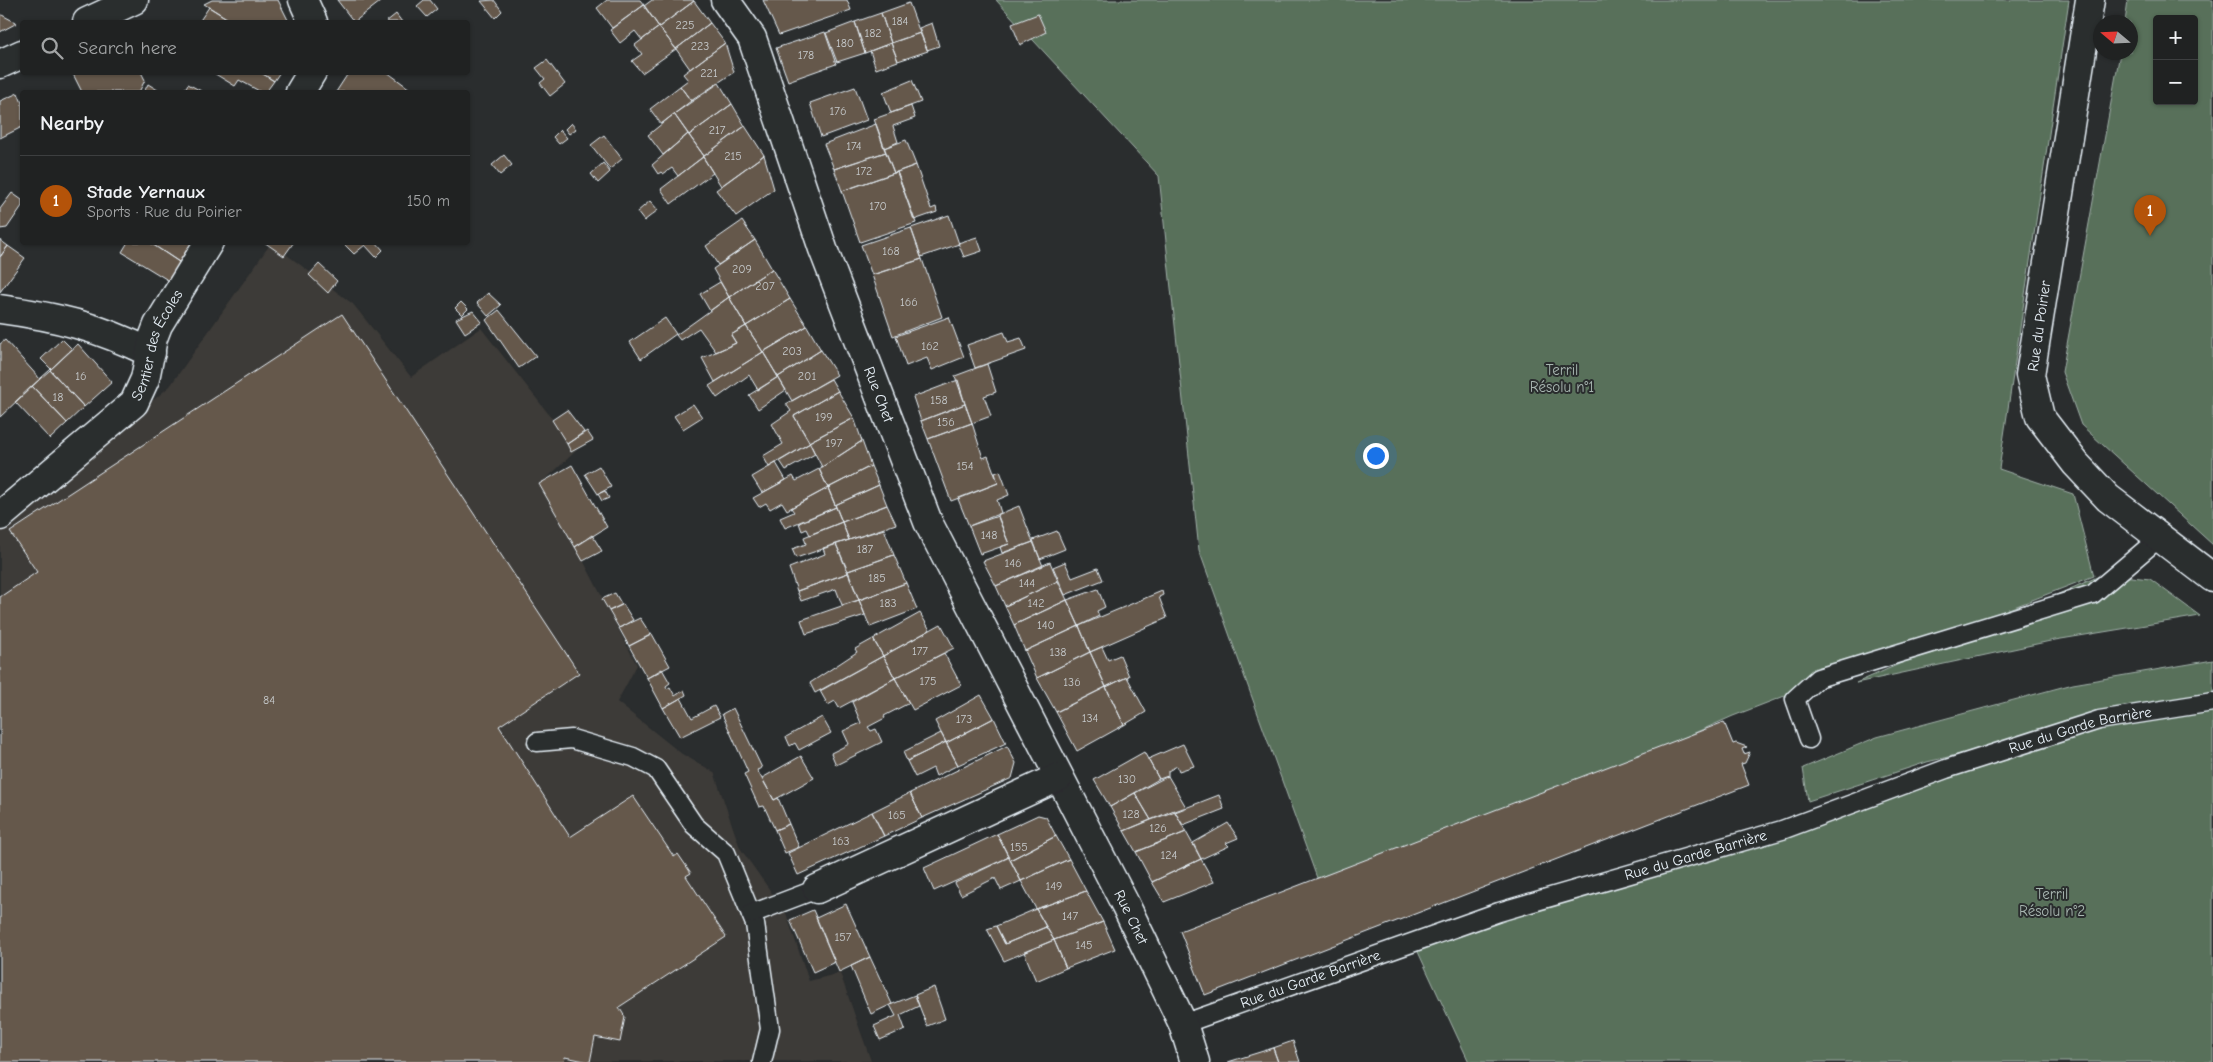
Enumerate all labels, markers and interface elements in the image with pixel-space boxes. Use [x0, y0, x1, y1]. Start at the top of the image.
house number: 184 [892, 14, 909, 28]
north arrow [2093, 15, 2138, 60]
map controls [2153, 15, 2198, 105]
button: + [2153, 15, 2198, 60]
house number: 225 [675, 18, 695, 32]
search box [20, 20, 470, 75]
house number: 182 [864, 26, 882, 40]
icon: search [38, 34, 66, 62]
house number: 180 [836, 36, 854, 50]
text: Search here [78, 37, 177, 59]
house number: 223 [691, 39, 709, 53]
house number: 178 [798, 48, 814, 62]
button: − [2153, 60, 2198, 105]
house number: 221 [700, 66, 718, 80]
house number: 176 [830, 104, 846, 118]
text: Nearby [40, 111, 104, 135]
house number: 217 [709, 123, 726, 137]
house number: 174 [846, 139, 862, 153]
house number: 215 [724, 149, 742, 163]
house number: 172 [856, 164, 872, 178]
text: Stade Yernaux [87, 181, 205, 203]
text: 1 [53, 192, 59, 210]
text: 150 m [407, 192, 450, 210]
pin: 1 [2134, 195, 2166, 236]
house number: 170 [869, 199, 887, 213]
text: Sports · Rue du Poirier [87, 203, 242, 221]
house number: 168 [882, 244, 900, 258]
house number: 209 [732, 262, 752, 276]
house number: 207 [755, 279, 775, 293]
street label: Rue du Poirier [2024, 279, 2054, 373]
street label: Sentier des Écoles [127, 286, 186, 404]
house number: 166 [900, 295, 918, 309]
house number: 162 [921, 339, 939, 353]
house number: 203 [782, 344, 802, 358]
park label: Terril Résolu n°1 [1530, 361, 1594, 396]
street label: Rue Chet [860, 364, 898, 425]
house number: 16 [75, 369, 87, 383]
house number: 201 [798, 369, 816, 383]
house number: 18 [53, 390, 63, 404]
house number: 158 [930, 393, 948, 407]
house number: 199 [815, 410, 833, 424]
house number: 156 [937, 415, 955, 429]
house number: 197 [826, 436, 843, 450]
your location [1363, 443, 1389, 469]
house number: 154 [956, 459, 974, 473]
house number: 148 [981, 528, 997, 542]
house number: 187 [857, 542, 874, 556]
house number: 146 [1004, 556, 1022, 570]
house number: 185 [868, 571, 886, 585]
house number: 144 [1019, 576, 1035, 590]
house number: 183 [879, 596, 897, 610]
house number: 142 [1028, 596, 1044, 610]
house number: 140 [1037, 618, 1055, 632]
house number: 177 [912, 644, 928, 658]
house number: 138 [1049, 645, 1067, 659]
house number: 175 [920, 674, 936, 688]
house number: 136 [1063, 675, 1081, 689]
house number: 84 [263, 693, 275, 707]
street label: Rue du Garde Barrière [2007, 703, 2153, 757]
house number: 134 [1082, 711, 1099, 725]
house number: 173 [956, 712, 972, 726]
house number: 130 [1118, 772, 1136, 786]
house number: 128 [1122, 807, 1140, 821]
house number: 165 [888, 808, 906, 822]
house number: 126 [1149, 821, 1167, 835]
street label: Rue du Garde Barrière [1622, 826, 1769, 884]
house number: 163 [832, 834, 850, 848]
house number: 155 [1010, 840, 1028, 854]
house number: 124 [1161, 848, 1178, 862]
house number: 149 [1046, 879, 1062, 893]
park label: Terril Résolu n°2 [2019, 885, 2085, 920]
street label: Rue Chet [1110, 887, 1152, 948]
house number: 147 [1062, 909, 1078, 923]
house number: 157 [835, 930, 852, 944]
house number: 145 [1075, 938, 1093, 952]
street label: Rue du Garde Barrière [1238, 946, 1383, 1012]

